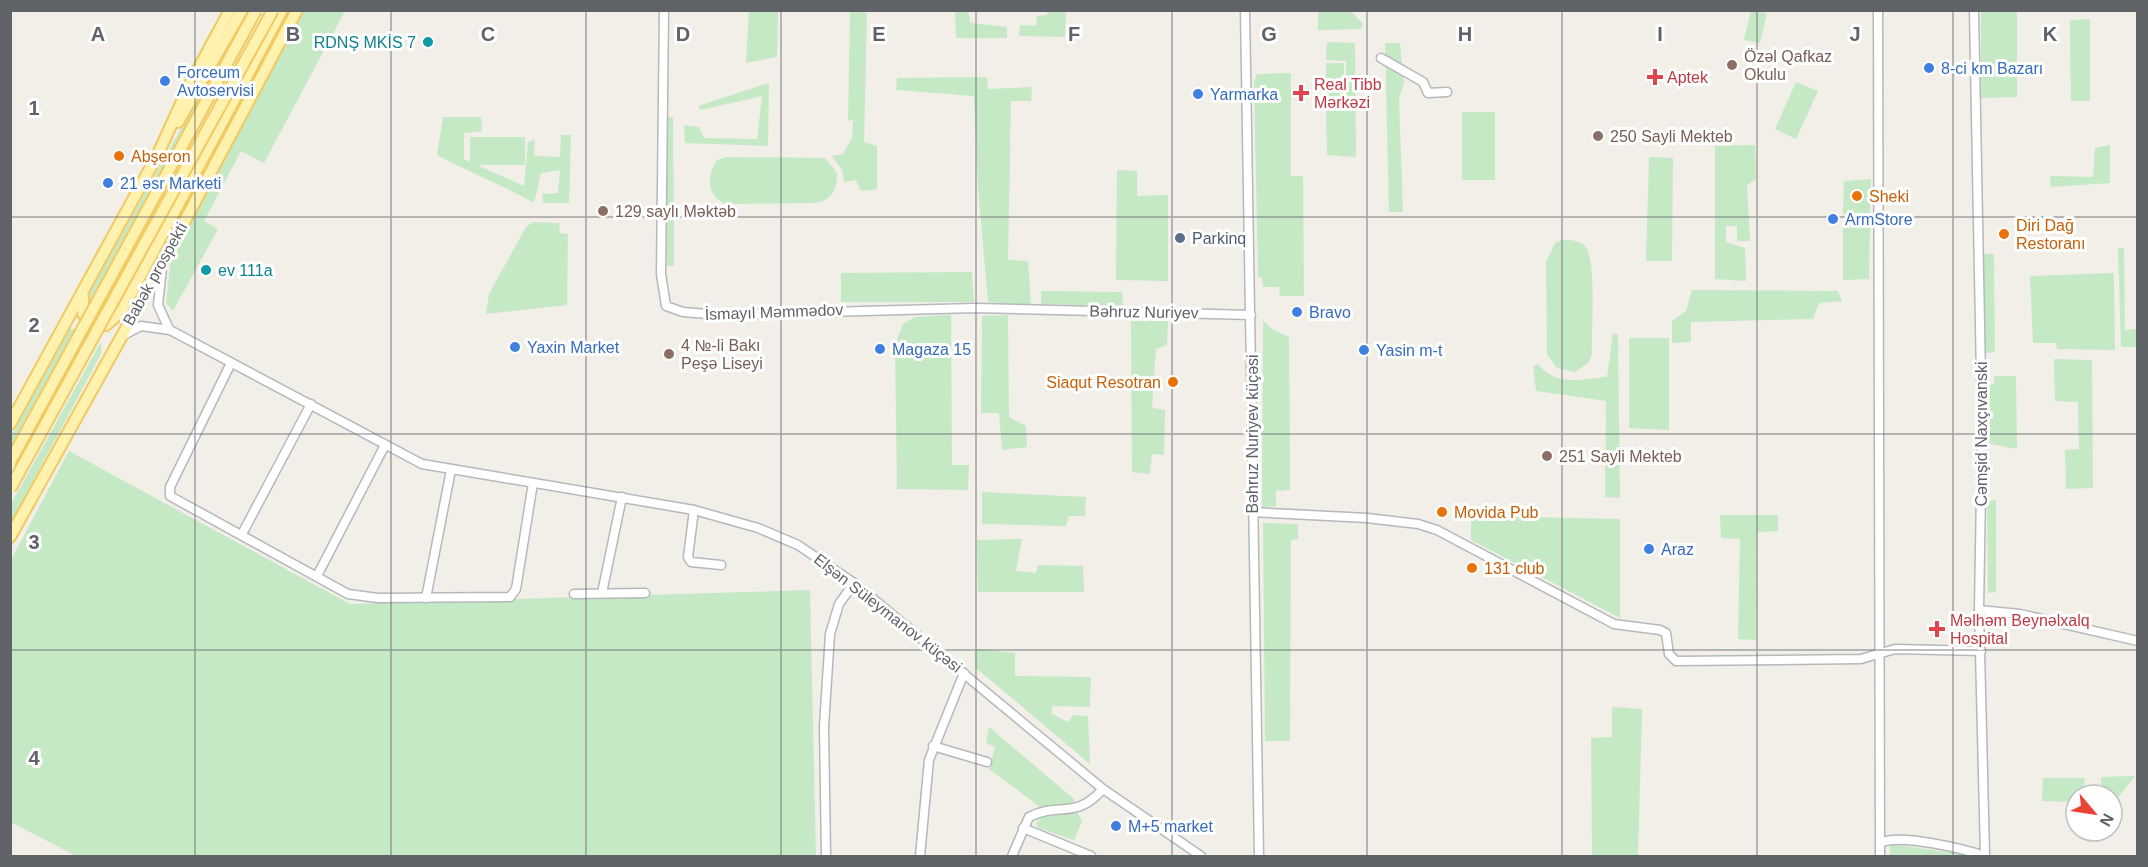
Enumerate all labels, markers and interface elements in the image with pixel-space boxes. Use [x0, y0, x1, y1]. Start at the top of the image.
text: A [91, 23, 105, 45]
text: B [286, 23, 300, 45]
text: C [481, 23, 495, 45]
text: D [676, 23, 690, 45]
text: E [872, 23, 886, 45]
text: F [1068, 23, 1080, 45]
text: G [1261, 23, 1277, 45]
text: H [1458, 23, 1472, 45]
text: I [1657, 23, 1663, 45]
text: J [1849, 23, 1861, 45]
text: K [2043, 23, 2058, 45]
place label: RDNŞ MKİS 7 [314, 33, 416, 51]
marker: RDNŞ MKİS 7 [421, 35, 435, 49]
place label: Özəl Qafkaz Okulu [1744, 48, 1832, 83]
marker: Özəl Qafkaz Okulu [1725, 58, 1739, 72]
place label: 8-ci km Bazarı [1941, 60, 2043, 77]
marker: 8-ci km Bazarı [1922, 61, 1936, 75]
place label: Forceum Avtoservisi [177, 64, 254, 99]
place label: Aptek [1667, 69, 1709, 86]
marker: Aptek [1648, 70, 1662, 84]
marker: Forceum Avtoservisi [158, 74, 172, 88]
place label: Real Tibb Mərkəzi [1314, 76, 1382, 111]
marker: Real Tibb Mərkəzi [1292, 84, 1310, 102]
place label: Yarmarka [1210, 86, 1278, 103]
marker: Yarmarka [1191, 87, 1205, 101]
text: 1 [28, 97, 40, 119]
place label: 250 Sayli Mekteb [1610, 128, 1733, 145]
marker: 250 Sayli Mekteb [1591, 129, 1605, 143]
place label: Abşeron [131, 148, 191, 165]
marker: Abşeron [112, 149, 126, 163]
place label: 21 əsr Marketi [120, 175, 221, 192]
marker: 21 əsr Marketi [101, 176, 115, 190]
place label: Sheki [1869, 188, 1909, 205]
marker: Sheki [1850, 189, 1864, 203]
place label: 129 saylı Məktəb [615, 203, 736, 220]
marker: 129 saylı Məktəb [596, 204, 610, 218]
place label: ArmStore [1845, 211, 1913, 228]
marker: ArmStore [1826, 212, 1840, 226]
place label: Diri Dağ Restoranı [2016, 217, 2085, 252]
street label: Babək prospekti [120, 220, 190, 328]
marker: Diri Dağ Restoranı [1997, 227, 2011, 241]
place label: Parkinq [1192, 230, 1246, 247]
marker: Parkinq [1173, 231, 1187, 245]
place label: ev 111a [218, 262, 273, 279]
marker: ev 111a [199, 263, 213, 277]
street label: İsmayıl Məmmədov [704, 300, 844, 323]
street label: Bəhruz Nuriyev [1089, 303, 1199, 321]
place label: Bravo [1309, 304, 1351, 321]
marker: Bravo [1290, 305, 1304, 319]
text: 2 [28, 314, 40, 336]
place label: 4 №-li Bakı Peşə Liseyi [681, 337, 763, 372]
place label: Yaxin Market [527, 339, 620, 356]
marker: Yaxin Market [508, 340, 522, 354]
place label: Magaza 15 [892, 341, 971, 358]
marker: Magaza 15 [873, 342, 887, 356]
place label: Yasin m-t [1376, 342, 1443, 359]
marker: Yasin m-t [1357, 343, 1371, 357]
marker: 4 №-li Bakı Peşə Liseyi [662, 347, 676, 361]
street label: Bəhruz Nuriyev küçəsi [1244, 354, 1261, 514]
street label: Cəmşid Naxçıvanski [1973, 362, 1990, 506]
place label: Siaqut Resotran [1046, 374, 1161, 391]
marker: Siaqut Resotran [1166, 375, 1180, 389]
place label: 251 Sayli Mekteb [1559, 448, 1682, 465]
marker: 251 Sayli Mekteb [1540, 449, 1554, 463]
place label: Movida Pub [1454, 504, 1539, 521]
marker: Movida Pub [1435, 505, 1449, 519]
text: 3 [28, 531, 40, 553]
place label: Araz [1661, 541, 1694, 558]
marker: Araz [1642, 542, 1656, 556]
street label: Elşən Süleymanov küçəsi [811, 550, 965, 676]
place label: 131 club [1484, 560, 1545, 577]
marker: 131 club [1465, 561, 1479, 575]
place label: Məlhəm Beynəlxalq Hospital [1950, 612, 2090, 647]
marker: Məlhəm Beynəlxalq Hospital [1928, 620, 1946, 638]
text: 4 [28, 747, 40, 769]
north arrow [2064, 783, 2124, 843]
text: N [2096, 811, 2117, 829]
place label: М+5 market [1128, 818, 1213, 835]
marker: М+5 market [1109, 819, 1123, 833]

